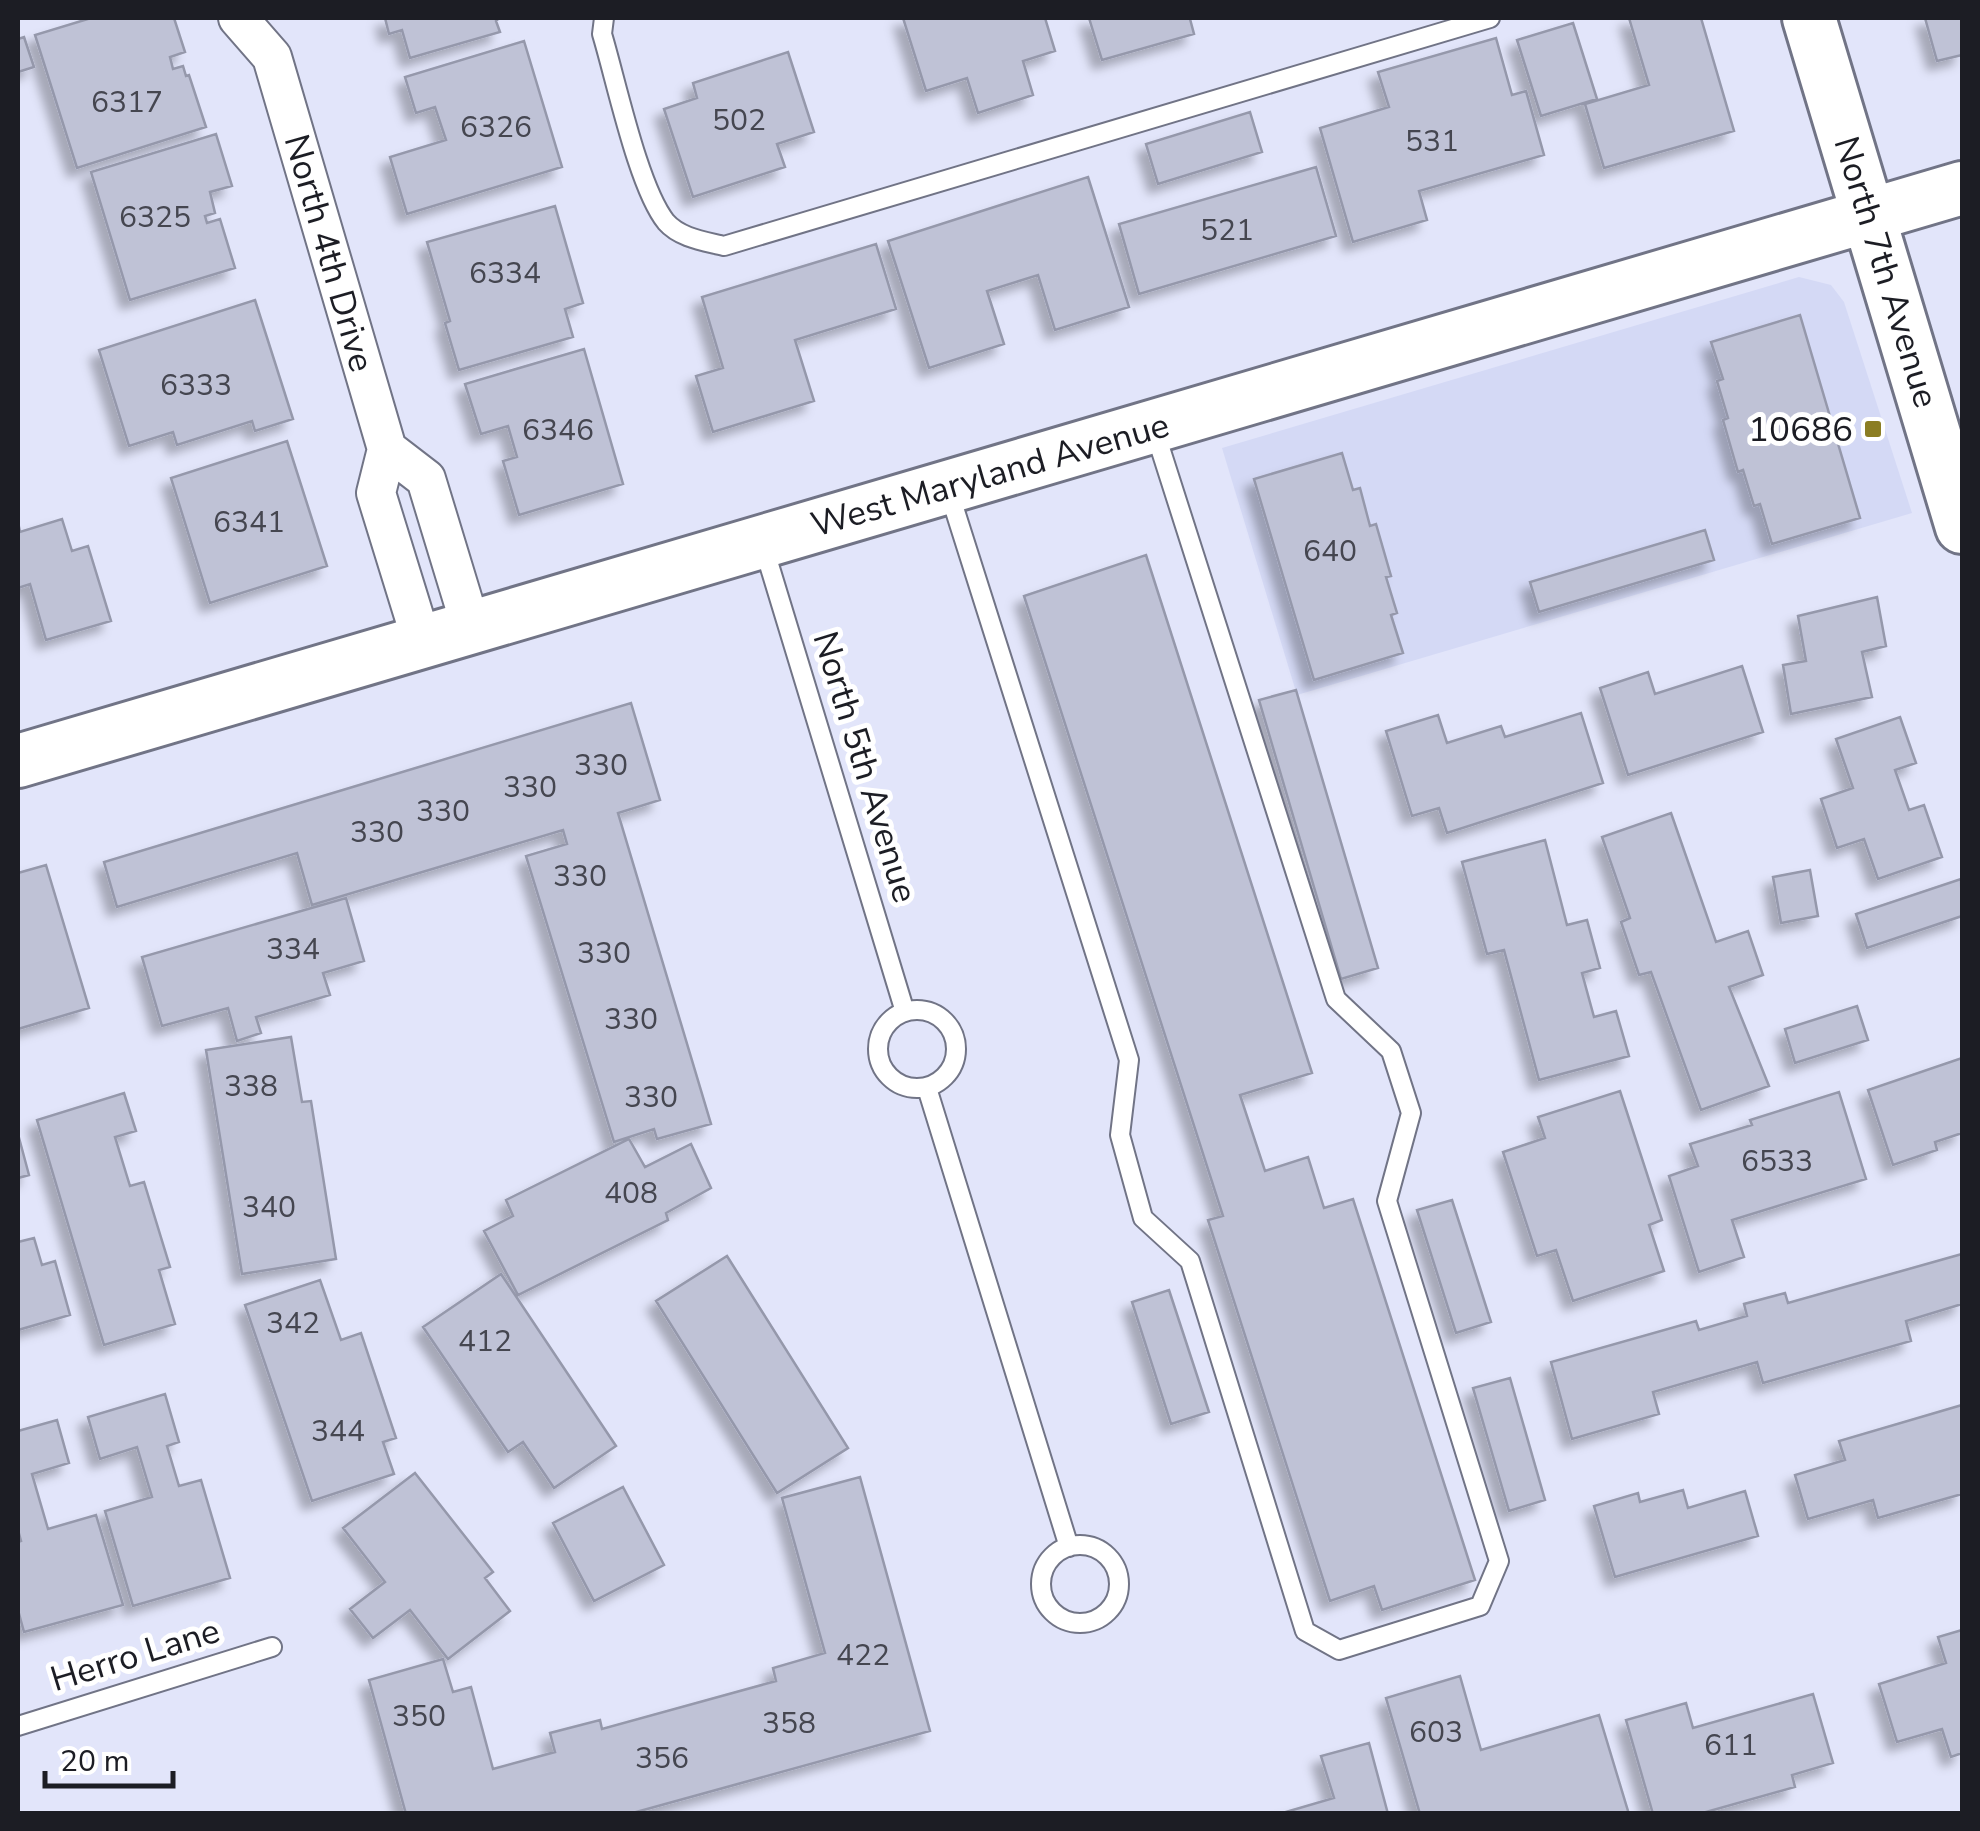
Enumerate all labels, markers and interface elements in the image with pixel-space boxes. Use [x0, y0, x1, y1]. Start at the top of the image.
house number: 6317 [91, 82, 163, 123]
house number: 502 [712, 100, 766, 141]
house number: 6326 [460, 107, 532, 148]
house number: 531 [1405, 121, 1459, 162]
street label: North 4th Drive [273, 129, 385, 377]
street label: North 7th Avenue [1822, 131, 1950, 413]
house number: 6325 [119, 197, 191, 238]
house number: 521 [1200, 210, 1254, 251]
house number: 6334 [469, 253, 541, 294]
house number: 6333 [160, 365, 232, 406]
street label: West Maryland Avenue [806, 401, 1174, 549]
place label: 10686 [1748, 406, 1853, 453]
house number: 6346 [522, 410, 594, 451]
marker: 10686 [1862, 418, 1884, 440]
house number: 6341 [213, 502, 285, 543]
house number: 640 [1303, 531, 1357, 572]
street label: North 5th Avenue [801, 626, 929, 908]
house number: 330 [574, 745, 628, 786]
house number: 330 [503, 767, 557, 808]
house number: 330 [416, 791, 470, 832]
house number: 330 [350, 812, 404, 853]
house number: 330 [553, 856, 607, 897]
house number: 334 [266, 929, 320, 970]
house number: 330 [577, 933, 631, 974]
house number: 330 [604, 999, 658, 1040]
house number: 338 [224, 1066, 278, 1107]
house number: 330 [624, 1077, 678, 1118]
house number: 6533 [1741, 1141, 1813, 1182]
house number: 408 [604, 1173, 658, 1214]
house number: 340 [242, 1187, 296, 1228]
house number: 342 [266, 1303, 320, 1344]
house number: 412 [458, 1321, 512, 1362]
house number: 344 [311, 1411, 365, 1452]
street label: Herro Lane [45, 1607, 225, 1703]
house number: 422 [836, 1635, 890, 1676]
house number: 350 [392, 1696, 446, 1737]
house number: 358 [762, 1703, 816, 1744]
house number: 603 [1409, 1712, 1463, 1753]
house number: 611 [1704, 1725, 1758, 1766]
scale bar [45, 1726, 172, 1788]
house number: 356 [635, 1738, 689, 1779]
text: 20 m [60, 1741, 129, 1782]

